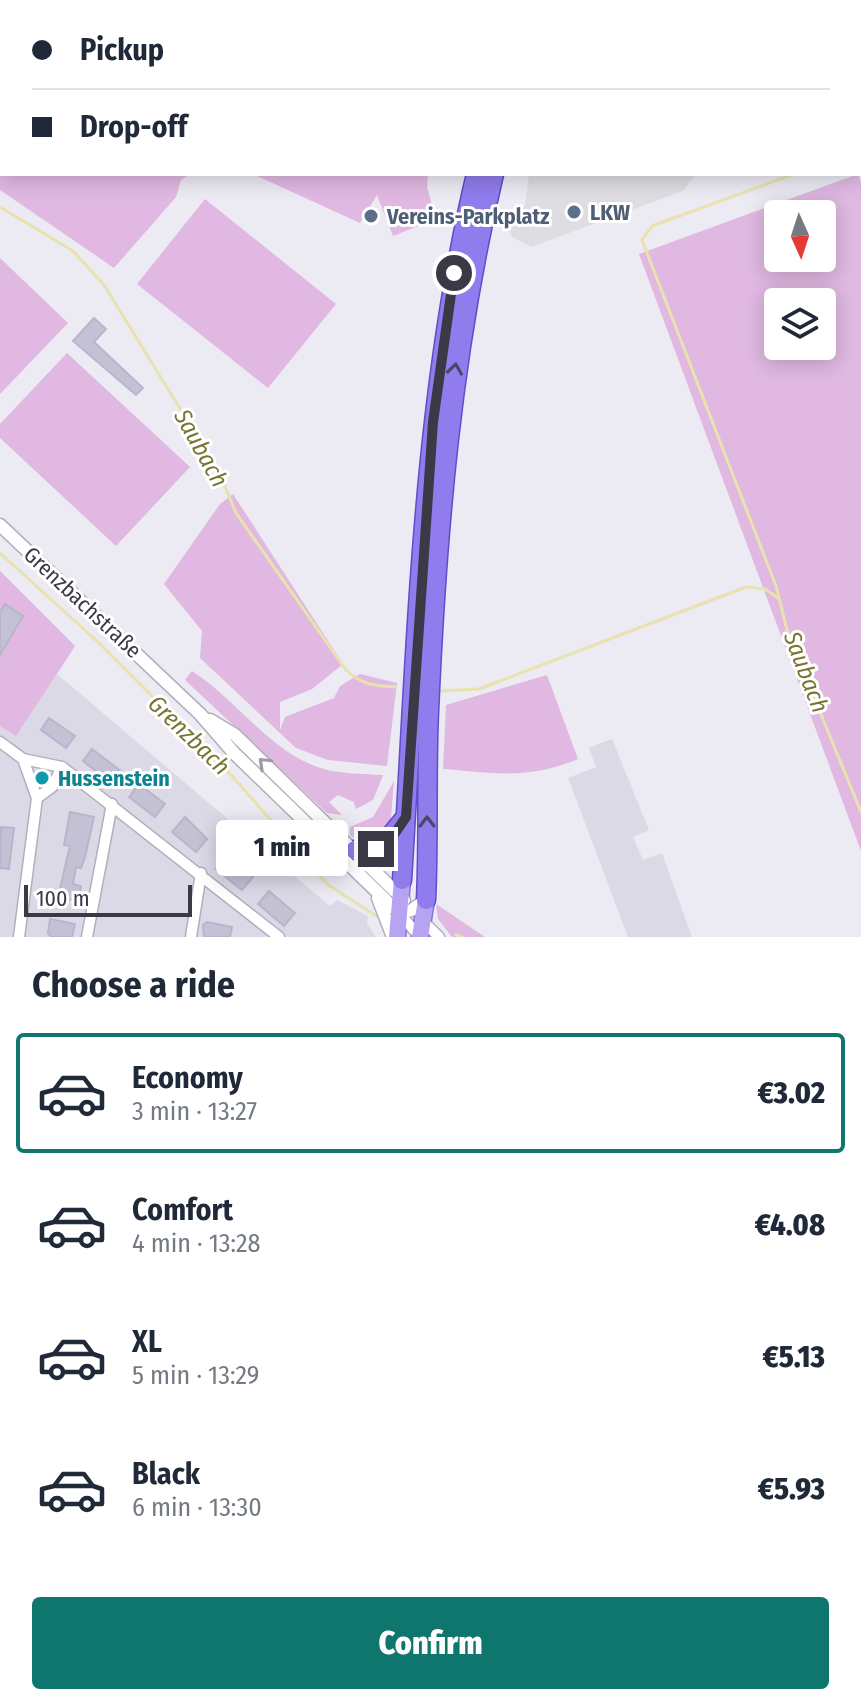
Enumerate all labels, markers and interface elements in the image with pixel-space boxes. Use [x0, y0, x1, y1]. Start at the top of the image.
text: Pickup [80, 32, 164, 68]
text: Drop-off [80, 109, 187, 145]
place label: LKW [590, 199, 630, 226]
north arrow [764, 200, 836, 272]
map controls [764, 200, 836, 360]
place label: Vereins-Parkplatz [386, 203, 549, 230]
marker: LKW [565, 203, 583, 221]
marker: Vereins-Parkplatz [362, 207, 380, 225]
route start [436, 255, 472, 291]
button: layers [764, 288, 836, 360]
one-way arrow [447, 362, 464, 375]
water label: Saubach [168, 403, 234, 492]
street label: Grenzbachstraße [18, 541, 147, 664]
water label: Saubach [777, 627, 834, 716]
water label: Grenzbach [142, 689, 236, 781]
one-way arrow [259, 758, 273, 773]
place label: Hussenstein [58, 765, 170, 792]
marker: Hussenstein [33, 769, 51, 787]
one-way arrow [418, 815, 436, 828]
callout: 1 min [216, 821, 348, 877]
route end [358, 831, 394, 867]
text: 1 min [254, 832, 310, 863]
scale bar [24, 881, 192, 917]
text: 100 m [36, 885, 90, 912]
text: Choose a ride [32, 963, 235, 1007]
icon: car [36, 1057, 108, 1129]
text: Economy [132, 1060, 243, 1096]
text: €3.02 [757, 1075, 825, 1111]
text: 3 min · 13:27 [132, 1096, 257, 1127]
icon: car [36, 1189, 108, 1261]
text: Comfort [132, 1192, 233, 1228]
text: €4.08 [755, 1207, 825, 1243]
text: 4 min · 13:28 [132, 1228, 261, 1259]
icon: car [36, 1321, 108, 1393]
text: XL [132, 1324, 162, 1360]
text: €5.13 [762, 1339, 825, 1375]
text: 5 min · 13:29 [132, 1360, 259, 1391]
icon: car [36, 1453, 108, 1525]
text: Black [132, 1456, 200, 1492]
text: €5.93 [758, 1471, 825, 1507]
text: 6 min · 13:30 [132, 1492, 262, 1523]
button: Confirm [32, 1597, 829, 1689]

